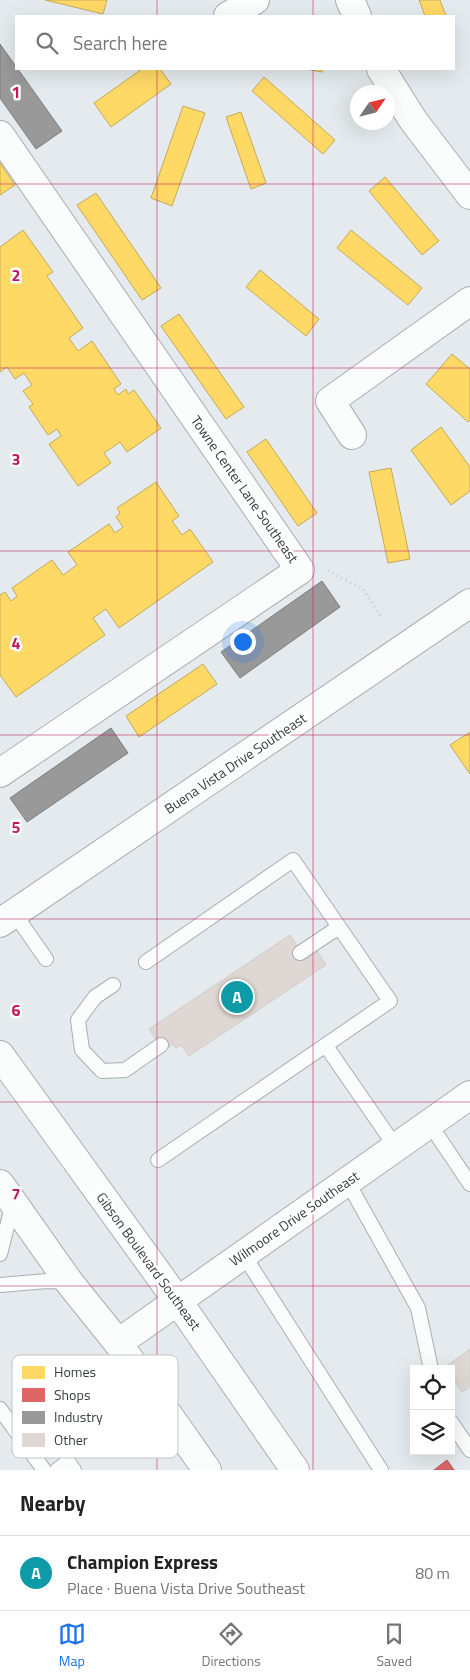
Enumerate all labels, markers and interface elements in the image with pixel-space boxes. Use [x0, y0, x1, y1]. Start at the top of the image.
search box [15, 15, 455, 70]
text: Search here [73, 28, 167, 57]
icon: search [33, 29, 61, 57]
text: 1 [12, 80, 20, 104]
north arrow [350, 85, 395, 130]
text: 2 [12, 263, 20, 287]
street label: Towne Center Lane Southeast [186, 411, 304, 567]
text: 3 [12, 447, 20, 471]
your location [230, 629, 256, 655]
text: 4 [12, 631, 21, 655]
street label: Buena Vista Drive Southeast [160, 707, 310, 819]
text: 5 [12, 815, 21, 839]
pin: A [221, 978, 253, 1016]
text: 6 [12, 998, 21, 1022]
street label: Wilmoore Drive Southeast [225, 1165, 363, 1271]
text: 7 [12, 1182, 20, 1206]
street label: Gibson Boulevard Southeast [92, 1188, 206, 1335]
legend [12, 1355, 178, 1458]
text: Homes [54, 1361, 96, 1382]
map controls [410, 1365, 455, 1455]
button: locate [410, 1365, 455, 1410]
text: Shops [54, 1384, 90, 1405]
text: Industry [54, 1406, 103, 1427]
button: layers [410, 1410, 455, 1455]
text: Other [54, 1429, 88, 1450]
text: Nearby [20, 1487, 85, 1519]
text: Champion Express [67, 1547, 218, 1576]
text: A [31, 1561, 41, 1585]
text: 80 m [415, 1561, 450, 1585]
text: Place · Buena Vista Drive Southeast [67, 1576, 305, 1600]
tab: Map [58, 1620, 86, 1671]
tab: Directions [201, 1620, 261, 1671]
tab: Saved [377, 1620, 412, 1671]

